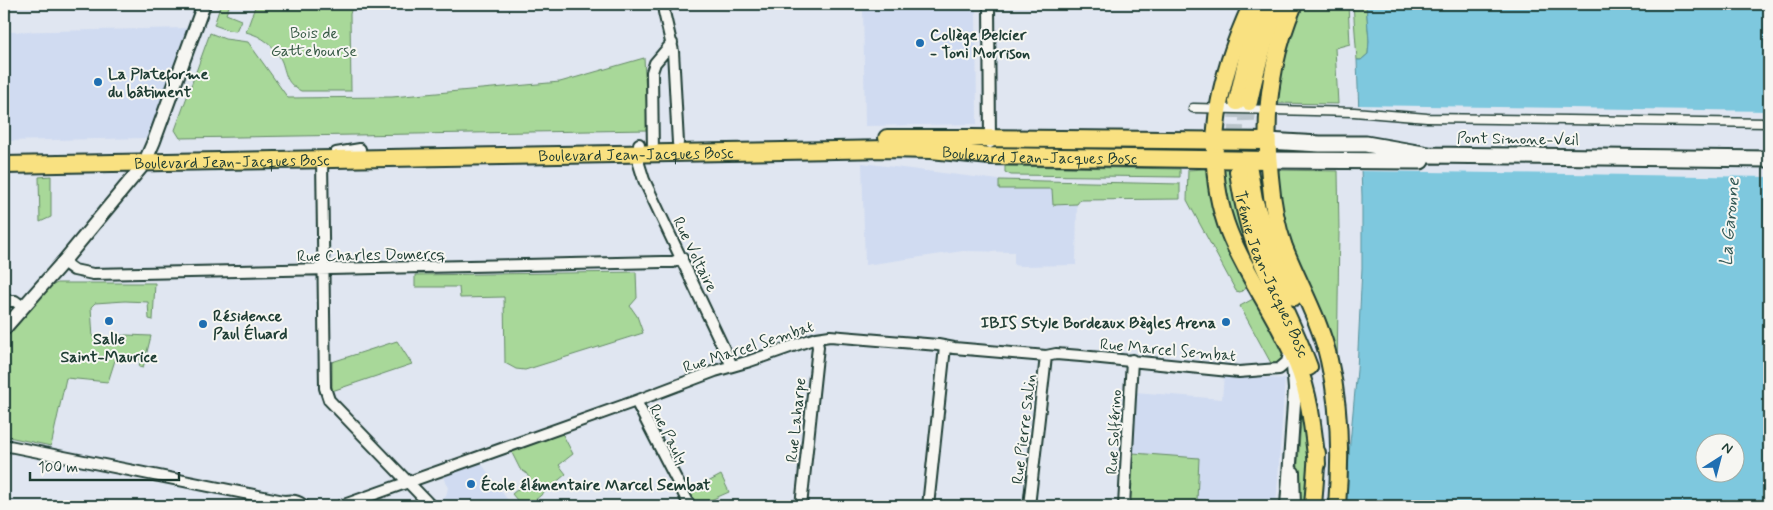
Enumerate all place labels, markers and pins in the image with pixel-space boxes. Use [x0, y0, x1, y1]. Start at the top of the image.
place label: Collège Belcier - Toni Morrison [930, 25, 1030, 64]
marker: Collège Belcier - Toni Morrison [914, 37, 926, 49]
place label: La Plateforme du bâtiment [108, 64, 208, 103]
marker: La Plateforme du bâtiment [92, 76, 104, 88]
place label: Résidence Paul Éluard [213, 306, 288, 345]
place label: IBIS Style Bordeaux Bègles Arena [981, 313, 1216, 335]
marker: Salle Saint-Maurice [103, 315, 115, 327]
marker: IBIS Style Bordeaux Bègles Arena [1220, 316, 1232, 328]
marker: Résidence Paul Éluard [197, 318, 209, 330]
place label: Salle Saint-Maurice [60, 329, 158, 368]
place label: École élémentaire Marcel Sembat [481, 474, 711, 496]
marker: École élémentaire Marcel Sembat [465, 478, 477, 490]

